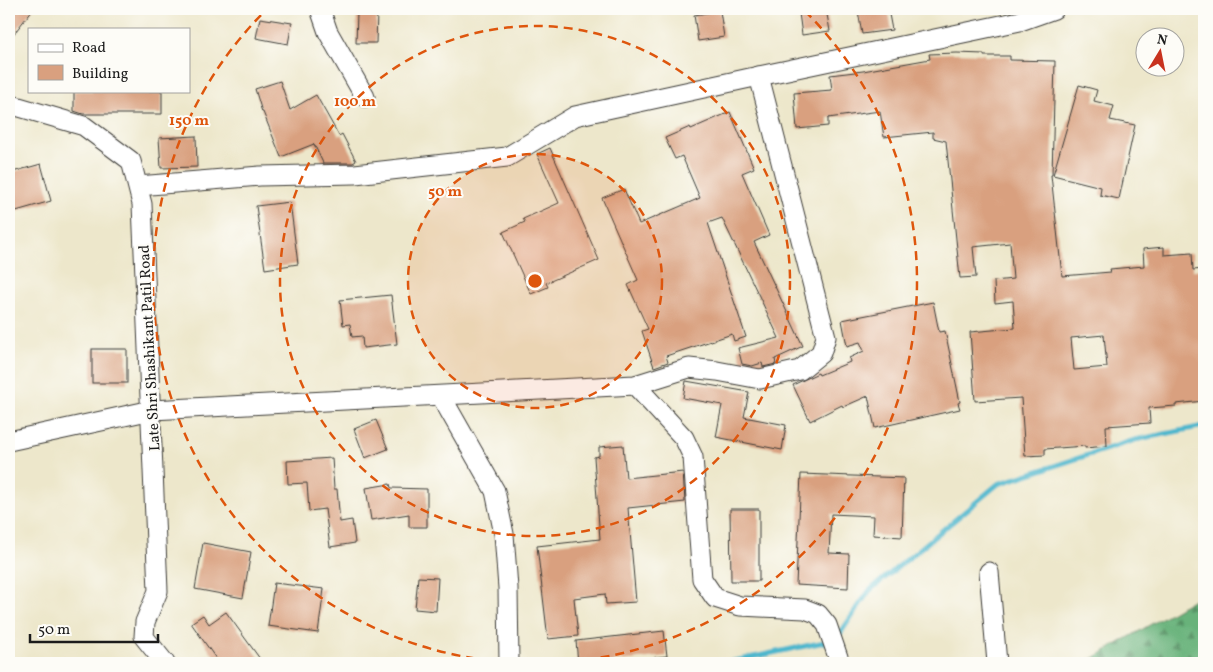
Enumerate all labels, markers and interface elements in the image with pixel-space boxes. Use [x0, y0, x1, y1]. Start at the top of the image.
legend [28, 28, 190, 92]
north arrow [1136, 28, 1186, 78]
text: N [1155, 30, 1169, 51]
text: Road [72, 38, 106, 59]
text: Building [72, 64, 129, 85]
text: 100 m [334, 92, 377, 113]
text: 150 m [169, 111, 209, 132]
text: 50 m [428, 182, 462, 203]
street label: Late Shri Shashikant Patil Road [135, 244, 166, 452]
centre of rings [526, 272, 544, 290]
scale bar [30, 612, 158, 644]
text: 50 m [38, 620, 70, 641]

